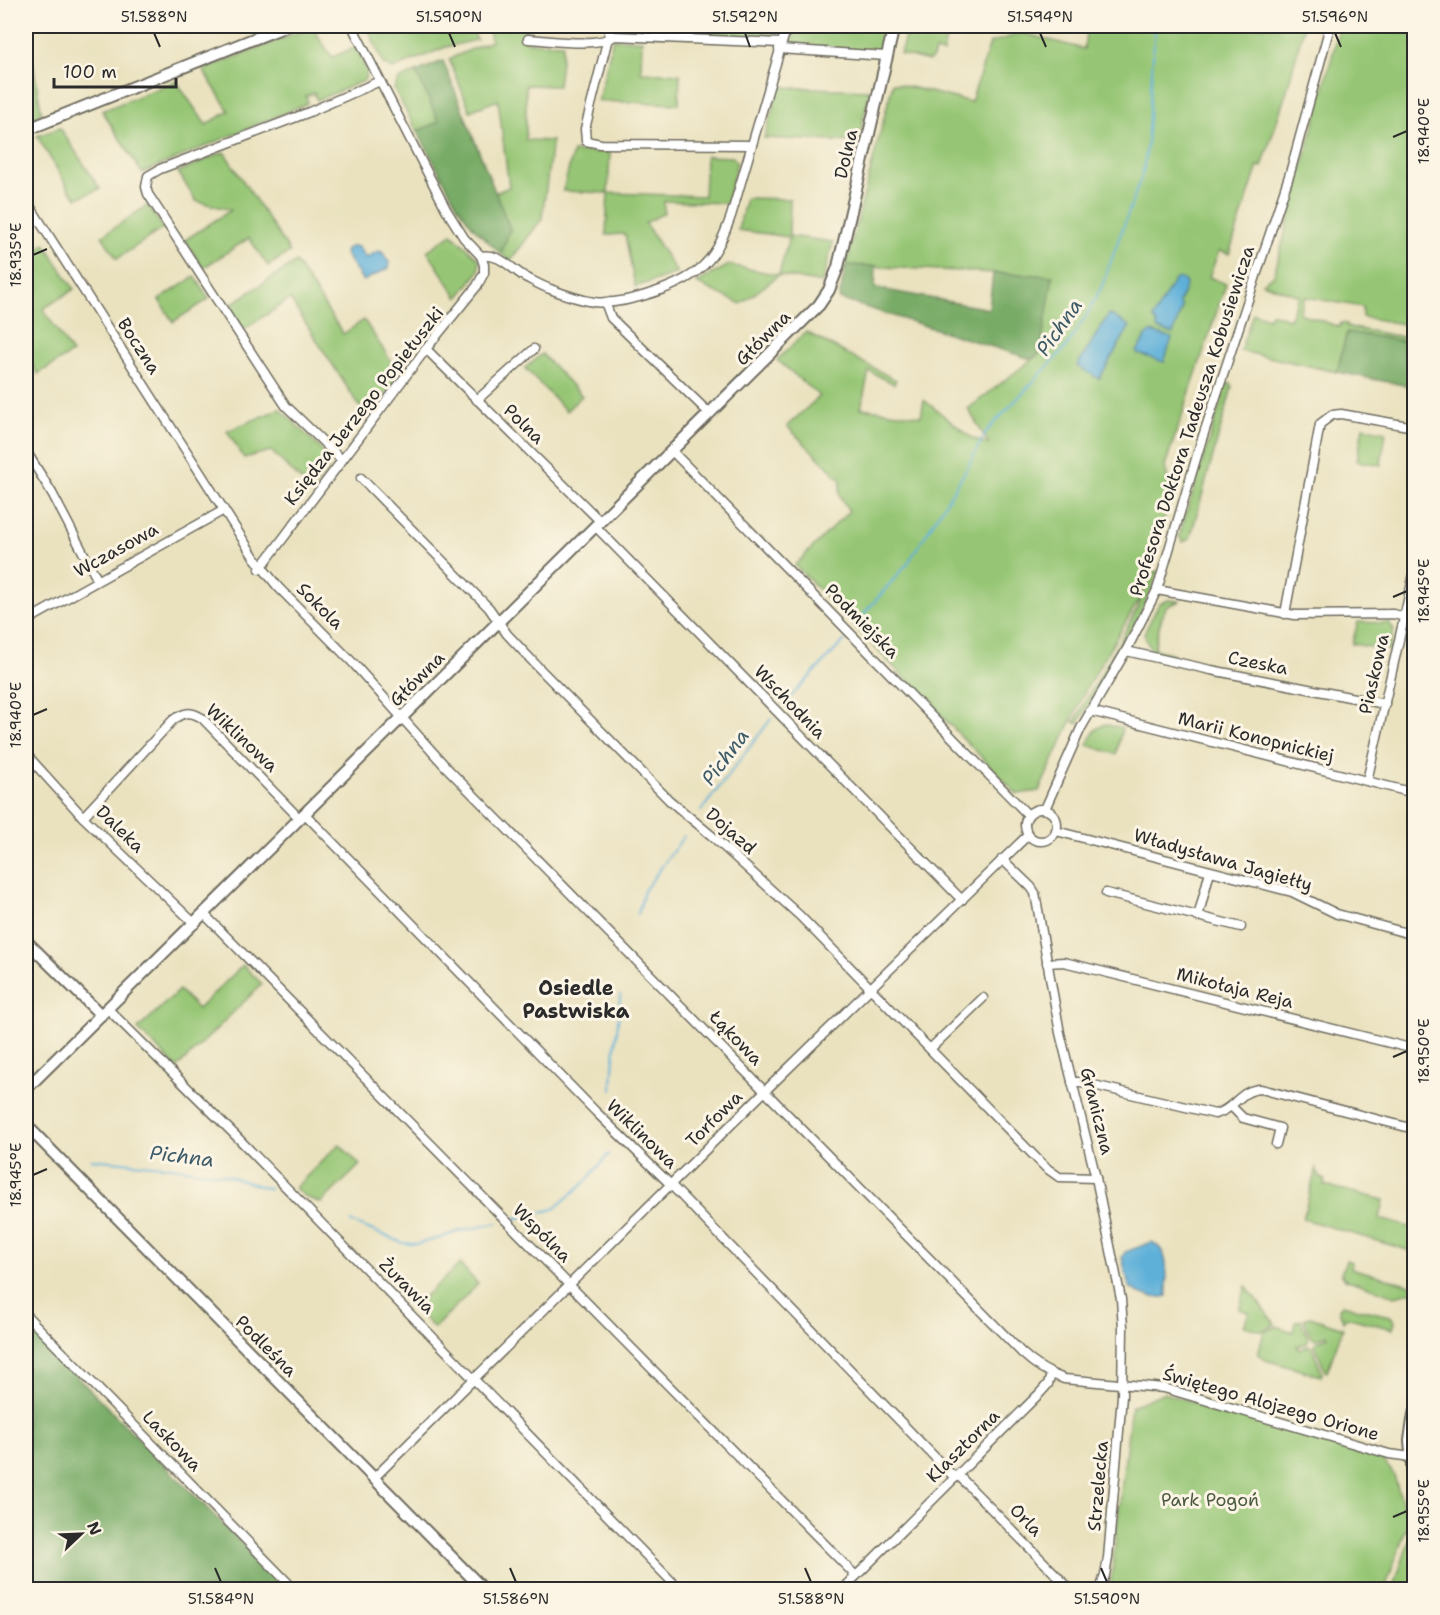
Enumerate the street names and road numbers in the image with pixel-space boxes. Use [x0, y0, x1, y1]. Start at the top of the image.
street label: Dolna [829, 127, 863, 181]
street label: Profesora Doktora Tadeusza Kobusiewicza [1124, 243, 1260, 599]
street label: Księdza Jerzego Popiełuszki [279, 302, 449, 510]
street label: Główna [730, 305, 796, 371]
street label: Boczna [112, 313, 166, 379]
street label: Polna [498, 399, 550, 449]
street label: Wczasowa [70, 517, 162, 583]
street label: Sokola [291, 577, 349, 635]
street label: Podmiejska [819, 578, 905, 664]
street label: Piaskowa [1353, 632, 1395, 716]
street label: Czeska [1226, 645, 1290, 681]
street label: Główna [384, 646, 450, 712]
street label: Wschodnia [749, 660, 831, 744]
street label: Wiklinowa [201, 698, 283, 778]
street label: Marii Konopnickiej [1176, 706, 1336, 768]
street label: Daleka [90, 800, 150, 858]
street label: Dojazd [700, 802, 762, 860]
street label: Władysława Jagiełły [1131, 823, 1315, 897]
street label: Mikołaja Reja [1174, 962, 1296, 1014]
street label: Łąkowa [703, 1005, 768, 1071]
street label: Graniczna [1075, 1065, 1119, 1157]
street label: Torfowa [680, 1085, 748, 1153]
street label: Wiklinowa [601, 1094, 683, 1174]
street label: Wspólna [507, 1198, 577, 1268]
street label: Żurawia [374, 1253, 440, 1319]
street label: Podleśna [230, 1310, 302, 1382]
street label: Świętego Alojzego Orione [1160, 1362, 1382, 1446]
street label: Klasztorna [921, 1404, 1005, 1488]
street label: Laskowa [137, 1405, 207, 1477]
street label: Strzelecka [1082, 1440, 1114, 1532]
street label: Orla [1004, 1498, 1048, 1542]

